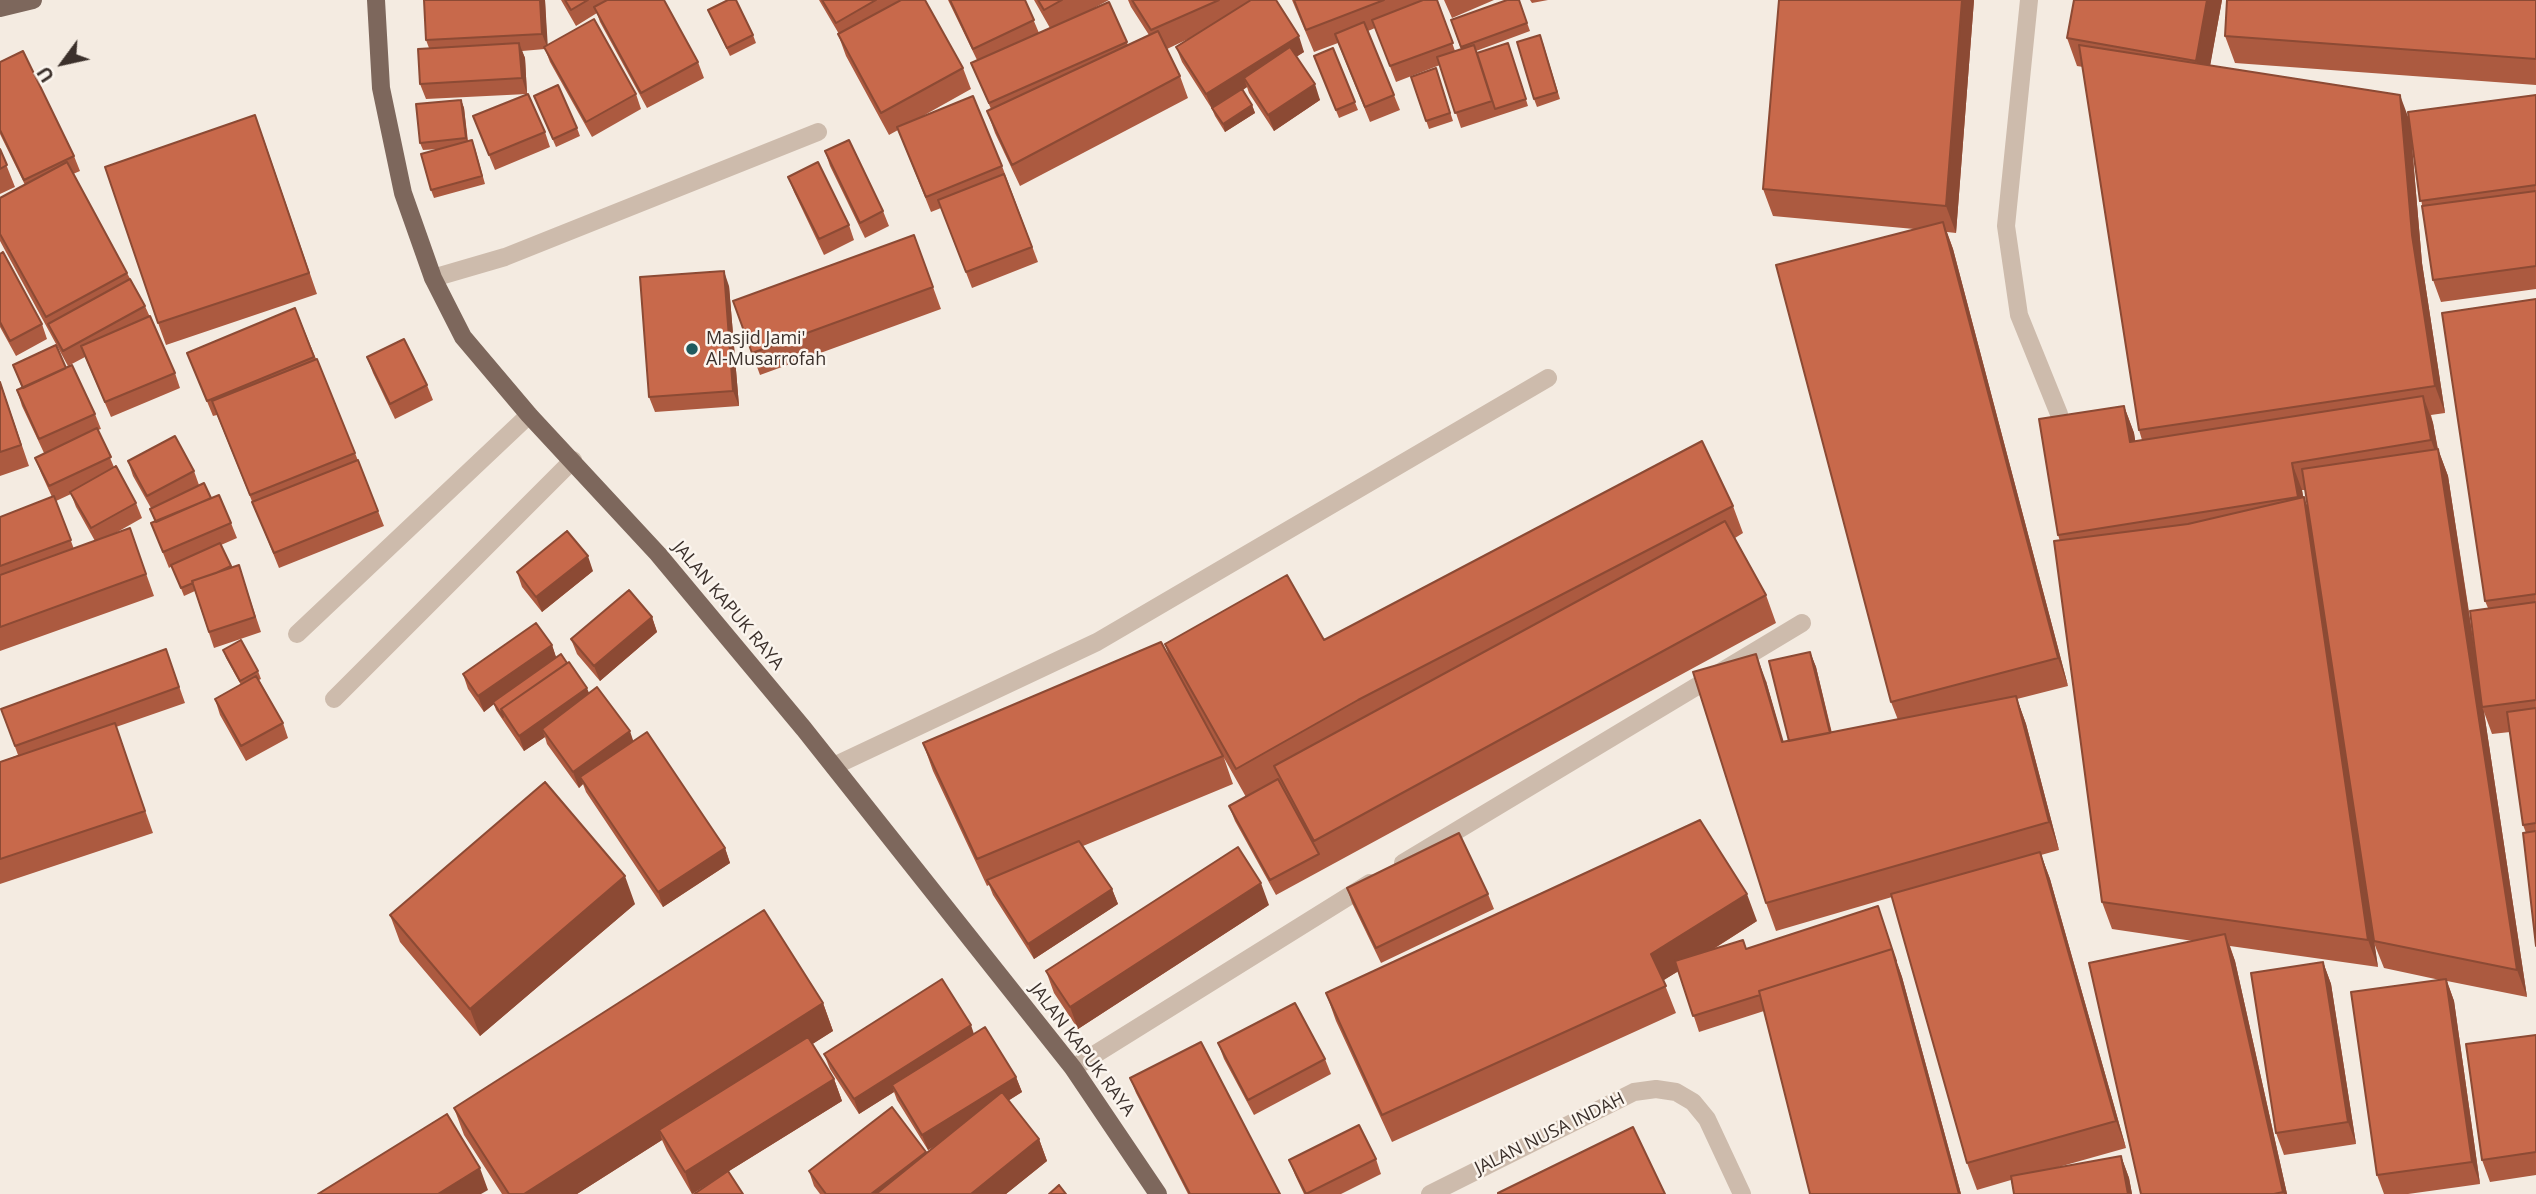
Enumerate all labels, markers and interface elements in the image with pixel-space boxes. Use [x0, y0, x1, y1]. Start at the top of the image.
north arrow [28, 28, 98, 98]
text: U [31, 61, 60, 88]
place label: Masjid Jami' Al-Musarrofah [706, 328, 826, 370]
marker: Masjid Jami' Al-Musarrofah [684, 341, 700, 357]
street label: JALAN KAPUK RAYA [668, 537, 788, 675]
street label: JALAN KAPUK RAYA [1025, 979, 1139, 1121]
street label: JALAN NUSA INDAH [1472, 1088, 1628, 1180]

